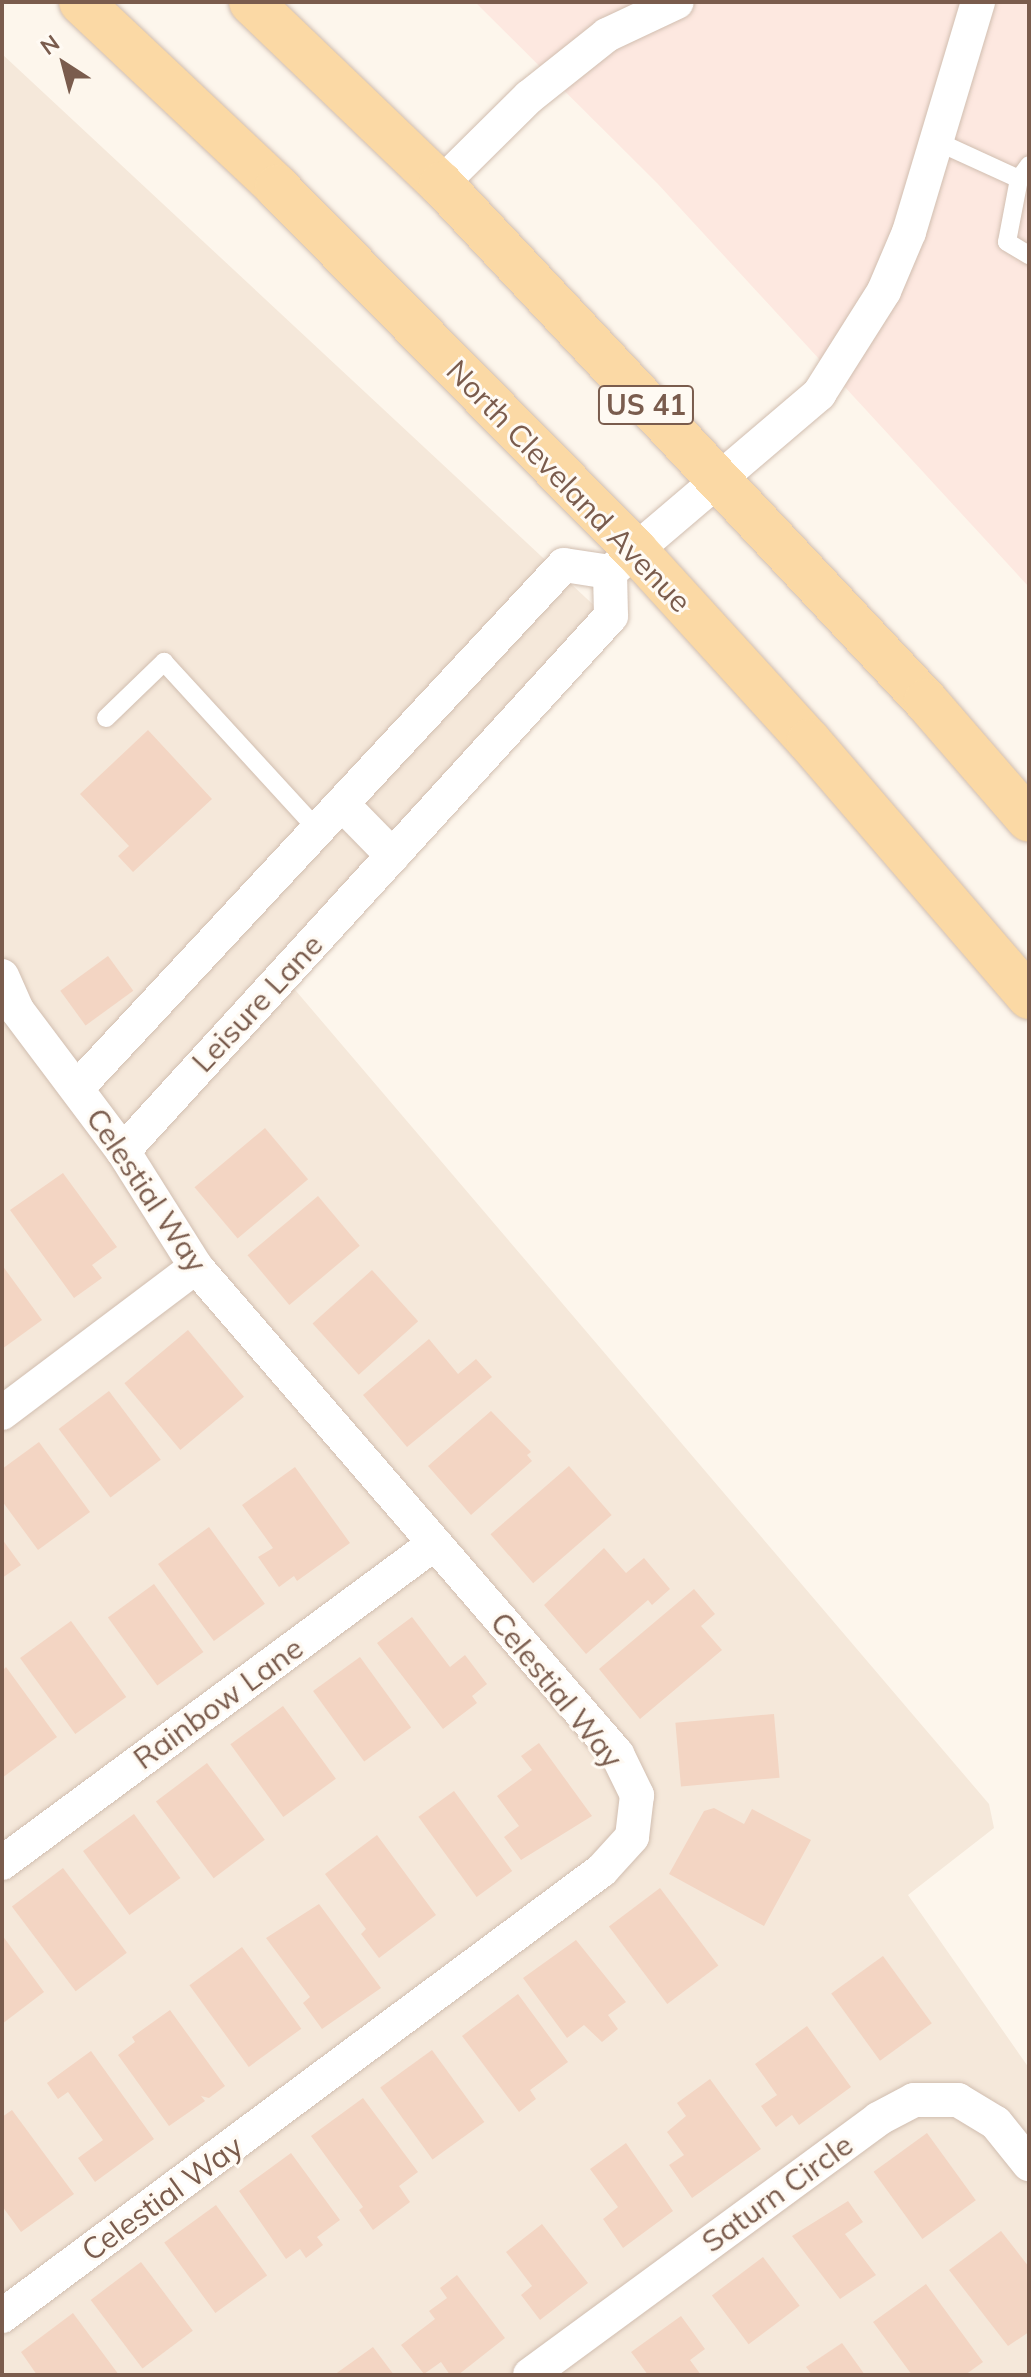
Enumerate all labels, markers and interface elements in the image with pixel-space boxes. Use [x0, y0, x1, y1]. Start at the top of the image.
north arrow [24, 24, 104, 104]
text: N [35, 28, 65, 61]
street label: North Cleveland Avenue [439, 353, 699, 619]
road number: US 41 [596, 381, 696, 429]
street label: Leisure Lane [184, 927, 330, 1079]
street label: Celestial Way [79, 1101, 215, 1279]
street label: Celestial Way [483, 1605, 631, 1775]
street label: Rainbow Lane [126, 1630, 310, 1776]
street label: Saturn Circle [695, 2126, 859, 2260]
street label: Celestial Way [75, 2128, 249, 2268]

